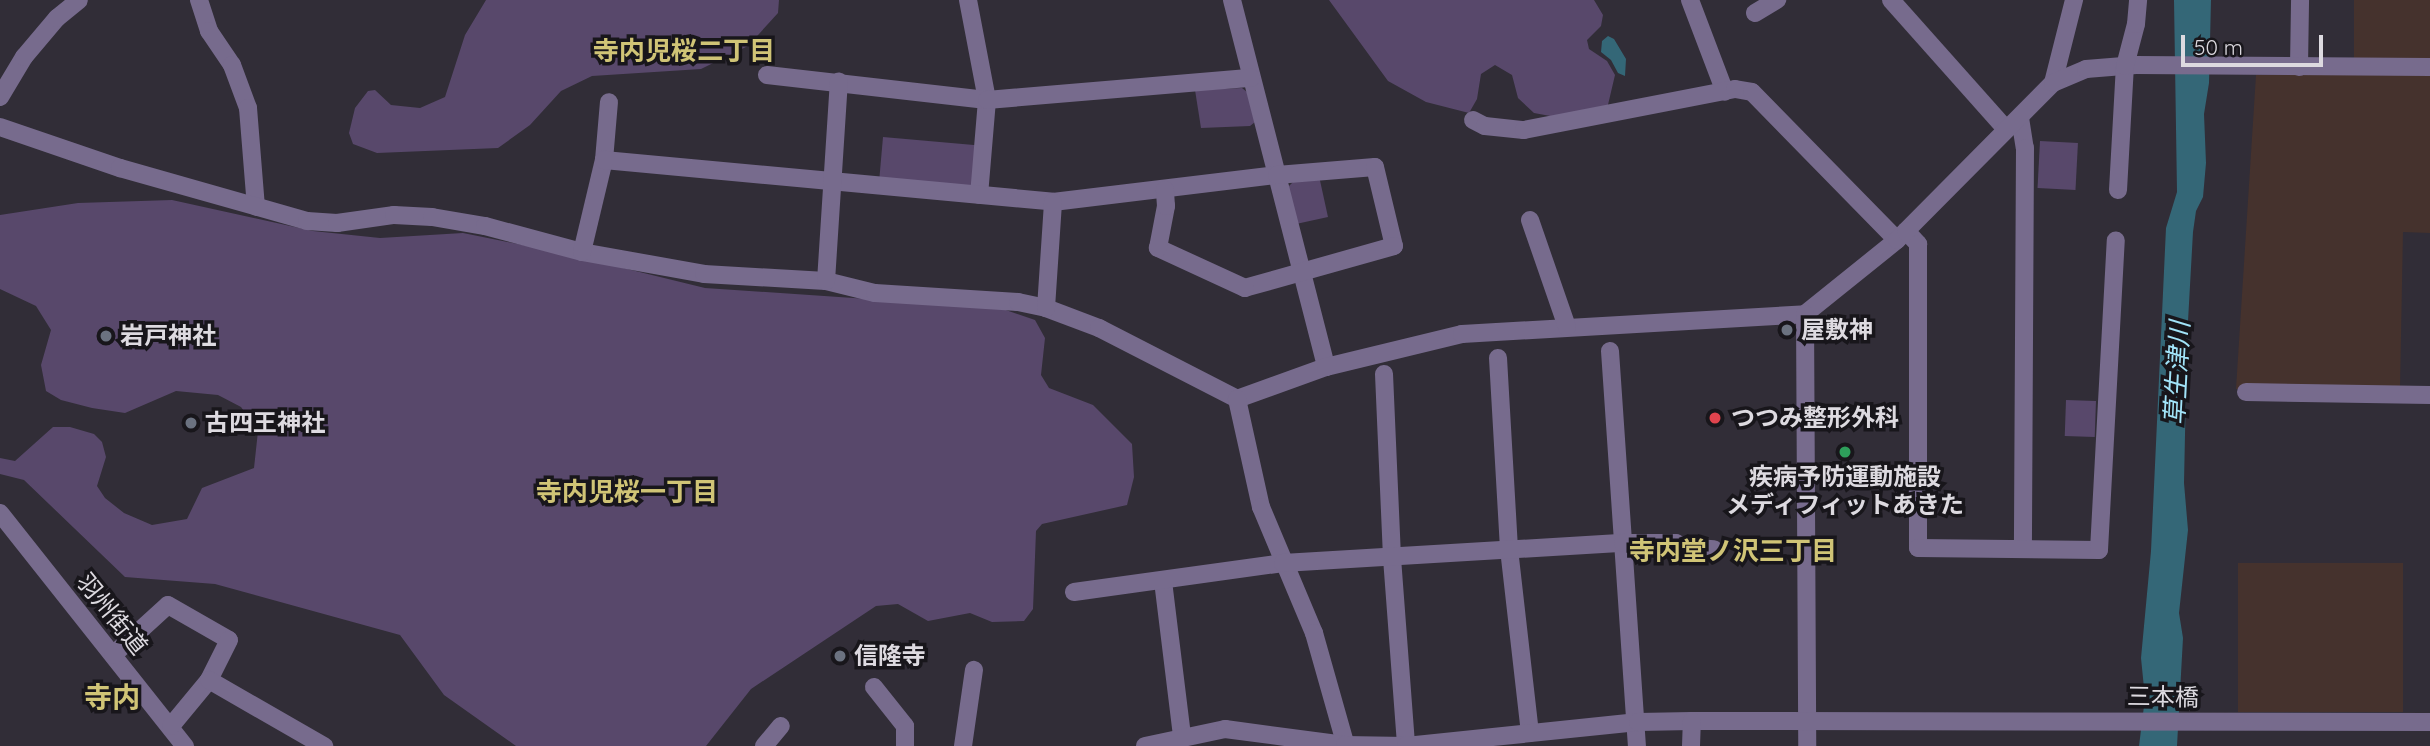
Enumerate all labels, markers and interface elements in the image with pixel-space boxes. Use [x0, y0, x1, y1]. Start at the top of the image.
scale bar [2185, 21, 2327, 65]
text: 50 m [2194, 34, 2243, 60]
district label: 寺内児桜二丁目 [593, 35, 775, 67]
place label: 屋敷神 [1801, 316, 1873, 344]
water label: 草生津川 [2159, 320, 2195, 426]
place label: 岩戸神社 [120, 322, 216, 350]
marker: 屋敷神 [1779, 322, 1795, 338]
marker: 岩戸神社 [98, 328, 114, 344]
place label: つつみ整形外科 [1731, 404, 1899, 432]
marker: つつみ整形外科 [1705, 408, 1725, 428]
place label: 古四王神社 [205, 409, 325, 437]
marker: 古四王神社 [183, 415, 199, 431]
marker: 疾病予防運動施設 メディフィットあきた [1837, 444, 1853, 460]
place label: 疾病予防運動施設 メディフィットあきた [1725, 463, 1965, 519]
district label: 寺内児桜一丁目 [536, 476, 718, 508]
district label: 寺内堂ノ沢三丁目 [1629, 535, 1837, 567]
street label: 羽州街道 [71, 568, 153, 660]
place label: 信隆寺 [854, 642, 926, 670]
marker: 信隆寺 [832, 648, 848, 664]
district label: 寺内 [84, 680, 140, 714]
street label: 三本橋 [2127, 682, 2199, 712]

